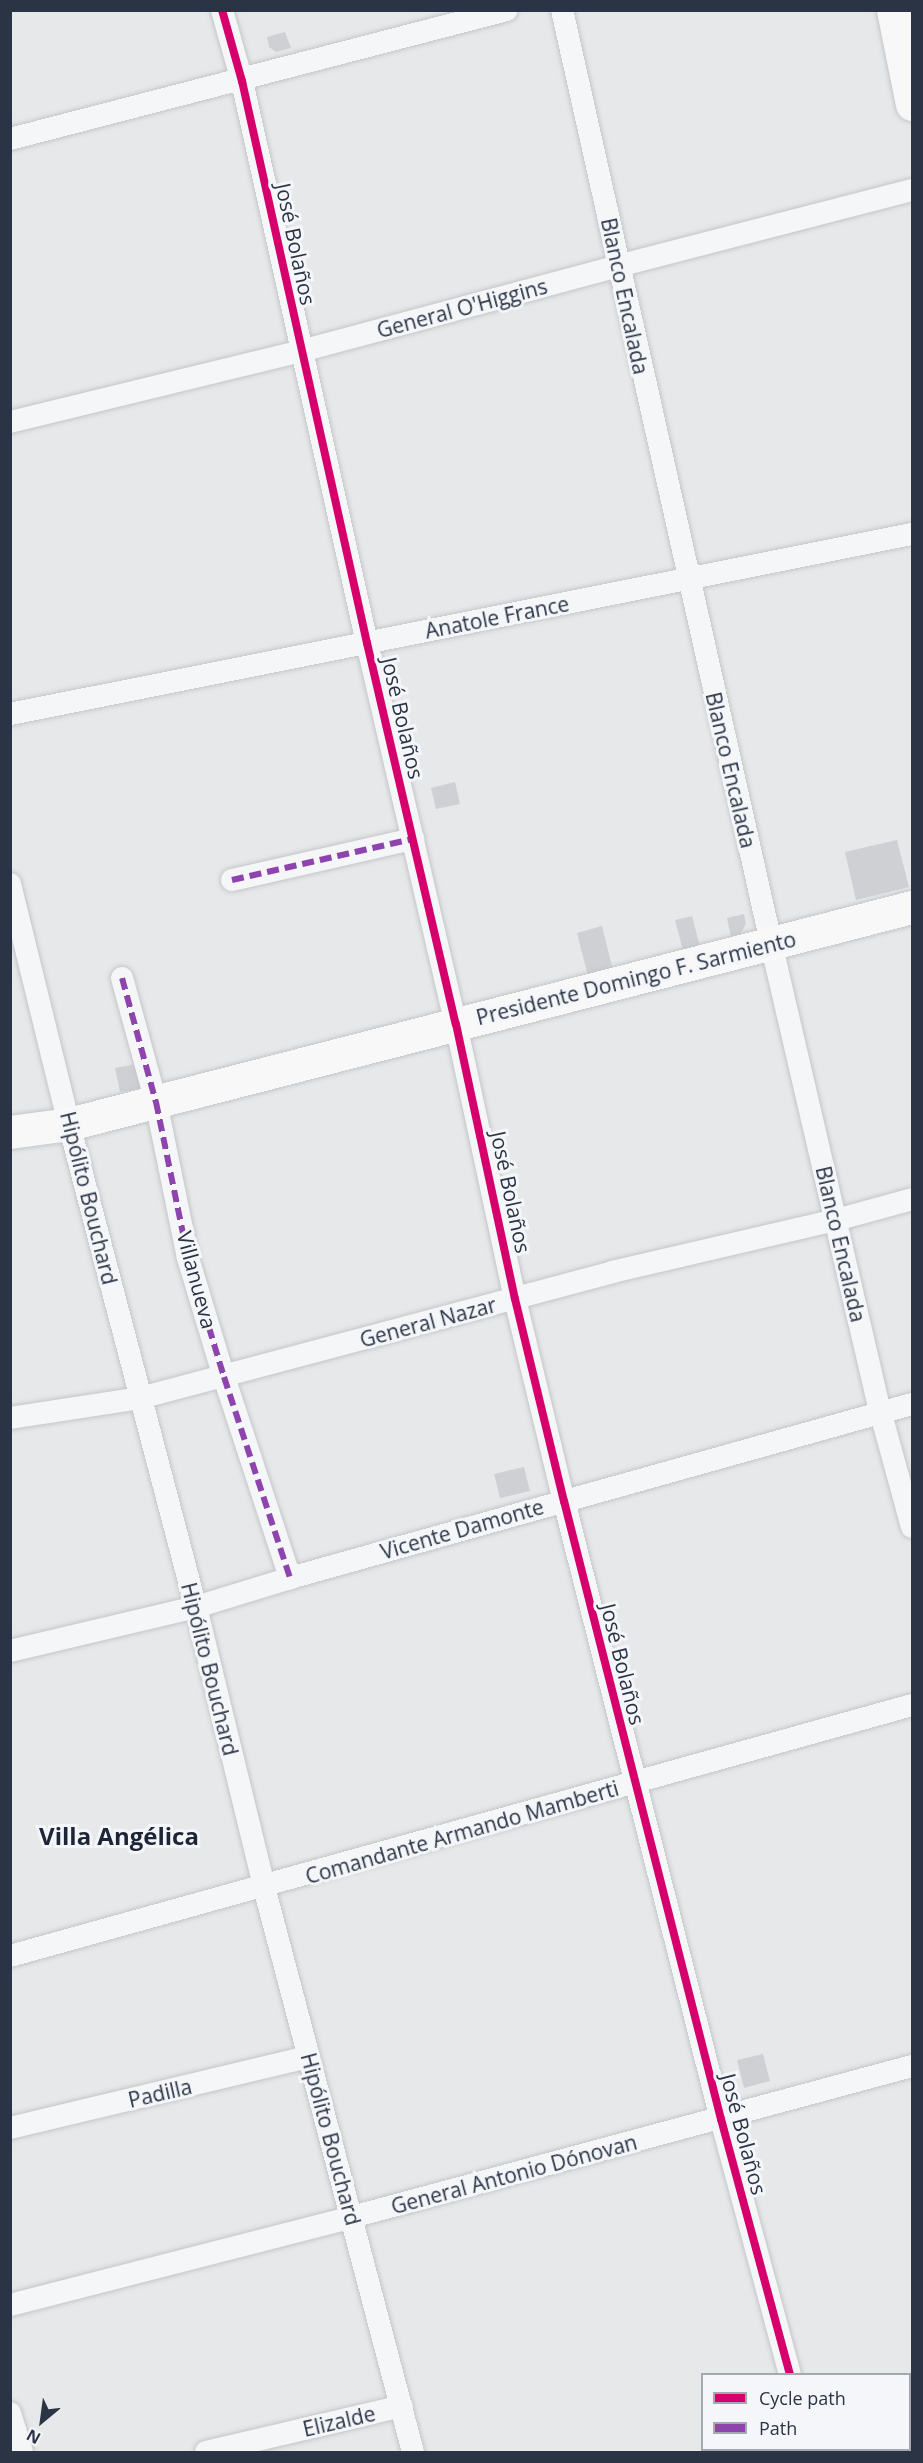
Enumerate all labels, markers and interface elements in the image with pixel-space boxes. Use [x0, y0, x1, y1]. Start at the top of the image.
street label: José Bolaños [271, 181, 321, 307]
street label: Blanco Encalada [596, 215, 654, 377]
street label: General O'Higgins [374, 273, 550, 343]
street label: Anatole France [423, 591, 571, 643]
street label: José Bolaños [377, 655, 429, 781]
street label: Blanco Encalada [701, 690, 761, 850]
street label: Presidente Domingo F. Sarmiento [474, 926, 798, 1030]
street label: Hipólito Bouchard [55, 1109, 123, 1287]
street label: José Bolaños [486, 1129, 536, 1255]
street label: Blanco Encalada [811, 1164, 871, 1324]
street label: Villanueva [172, 1229, 222, 1331]
street label: General Nazar [357, 1292, 499, 1352]
street label: Vicente Damonte [378, 1494, 546, 1564]
street label: Hipólito Bouchard [176, 1580, 244, 1758]
street label: José Bolaños [596, 1601, 650, 1727]
street label: Comandante Armando Mamberti [302, 1775, 622, 1889]
district label: Villa Angélica [39, 1822, 199, 1850]
street label: Hipólito Bouchard [296, 2050, 366, 2228]
street label: José Bolaños [716, 2071, 772, 2197]
street label: Padilla [126, 2073, 194, 2113]
street label: General Antonio Dónovan [388, 2129, 640, 2219]
legend [701, 2373, 911, 2451]
text: Cycle path [759, 2386, 846, 2410]
north arrow [12, 2391, 72, 2451]
street label: Elizalde [300, 2400, 378, 2442]
text: Path [759, 2416, 797, 2440]
text: N [22, 2424, 44, 2450]

